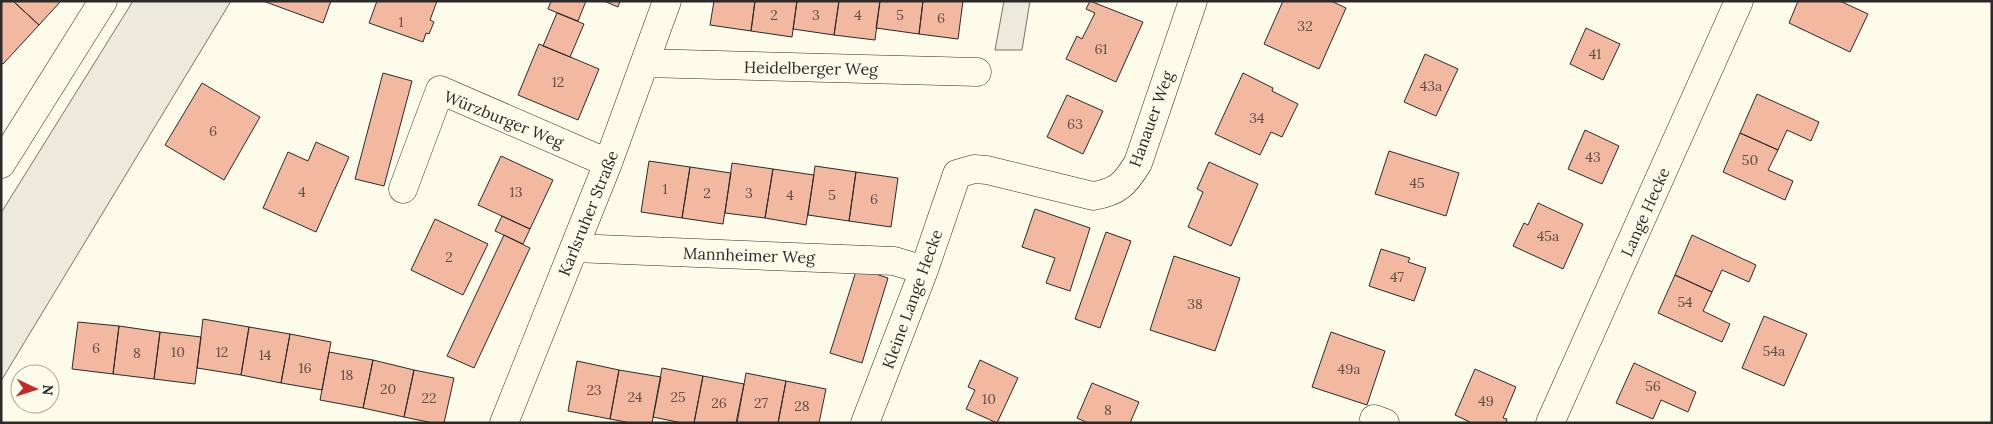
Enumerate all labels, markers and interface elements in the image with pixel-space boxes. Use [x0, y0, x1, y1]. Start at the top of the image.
house number: 2 [770, 6, 778, 24]
house number: 3 [812, 6, 820, 24]
house number: 4 [854, 6, 862, 24]
house number: 5 [896, 6, 904, 24]
house number: 6 [937, 9, 945, 27]
house number: 1 [398, 13, 404, 31]
house number: 32 [1297, 17, 1313, 35]
house number: 61 [1094, 40, 1108, 58]
house number: 41 [1589, 45, 1601, 63]
street label: Heidelberger Weg [744, 57, 879, 79]
street label: Hanauer Weg [1124, 67, 1178, 170]
house number: 12 [552, 73, 564, 91]
house number: 43a [1420, 77, 1442, 95]
street label: Würzburger Weg [441, 86, 568, 153]
house number: 34 [1249, 109, 1265, 127]
house number: 63 [1067, 115, 1083, 133]
house number: 6 [209, 122, 217, 140]
street label: Karlsruher Straße [554, 147, 622, 279]
house number: 43 [1585, 148, 1601, 166]
house number: 50 [1742, 151, 1758, 169]
street label: Lange Hecke [1616, 164, 1674, 260]
house number: 45 [1409, 174, 1425, 192]
house number: 1 [662, 180, 668, 198]
house number: 4 [298, 183, 306, 201]
house number: 13 [510, 183, 523, 201]
house number: 2 [703, 184, 711, 202]
house number: 3 [745, 184, 753, 202]
house number: 4 [786, 186, 794, 204]
house number: 5 [828, 186, 836, 204]
house number: 6 [870, 190, 878, 208]
street label: Kleine Lange Hecke [878, 226, 947, 371]
house number: 45a [1537, 227, 1559, 245]
street label: Mannheimer Weg [683, 243, 816, 267]
house number: 2 [445, 248, 453, 266]
house number: 47 [1390, 268, 1405, 286]
house number: 54 [1677, 293, 1693, 311]
house number: 38 [1187, 295, 1203, 313]
house number: 6 [92, 339, 100, 357]
house number: 54a [1763, 342, 1785, 360]
house number: 10 [171, 343, 185, 361]
house number: 12 [216, 343, 228, 361]
house number: 8 [133, 344, 141, 362]
house number: 14 [259, 346, 272, 364]
house number: 16 [298, 359, 312, 377]
house number: 49a [1338, 360, 1360, 378]
north arrow [10, 364, 60, 414]
house number: 18 [341, 366, 354, 384]
house number: 56 [1645, 377, 1661, 395]
house number: 20 [380, 380, 396, 398]
house number: 23 [586, 381, 602, 399]
text: N [39, 384, 57, 396]
house number: 24 [628, 388, 643, 406]
house number: 25 [670, 388, 686, 406]
house number: 22 [421, 389, 437, 407]
house number: 10 [982, 390, 996, 408]
house number: 49 [1478, 392, 1494, 410]
house number: 26 [711, 394, 727, 412]
house number: 27 [754, 394, 769, 412]
house number: 28 [794, 397, 810, 415]
house number: 8 [1104, 401, 1112, 419]

